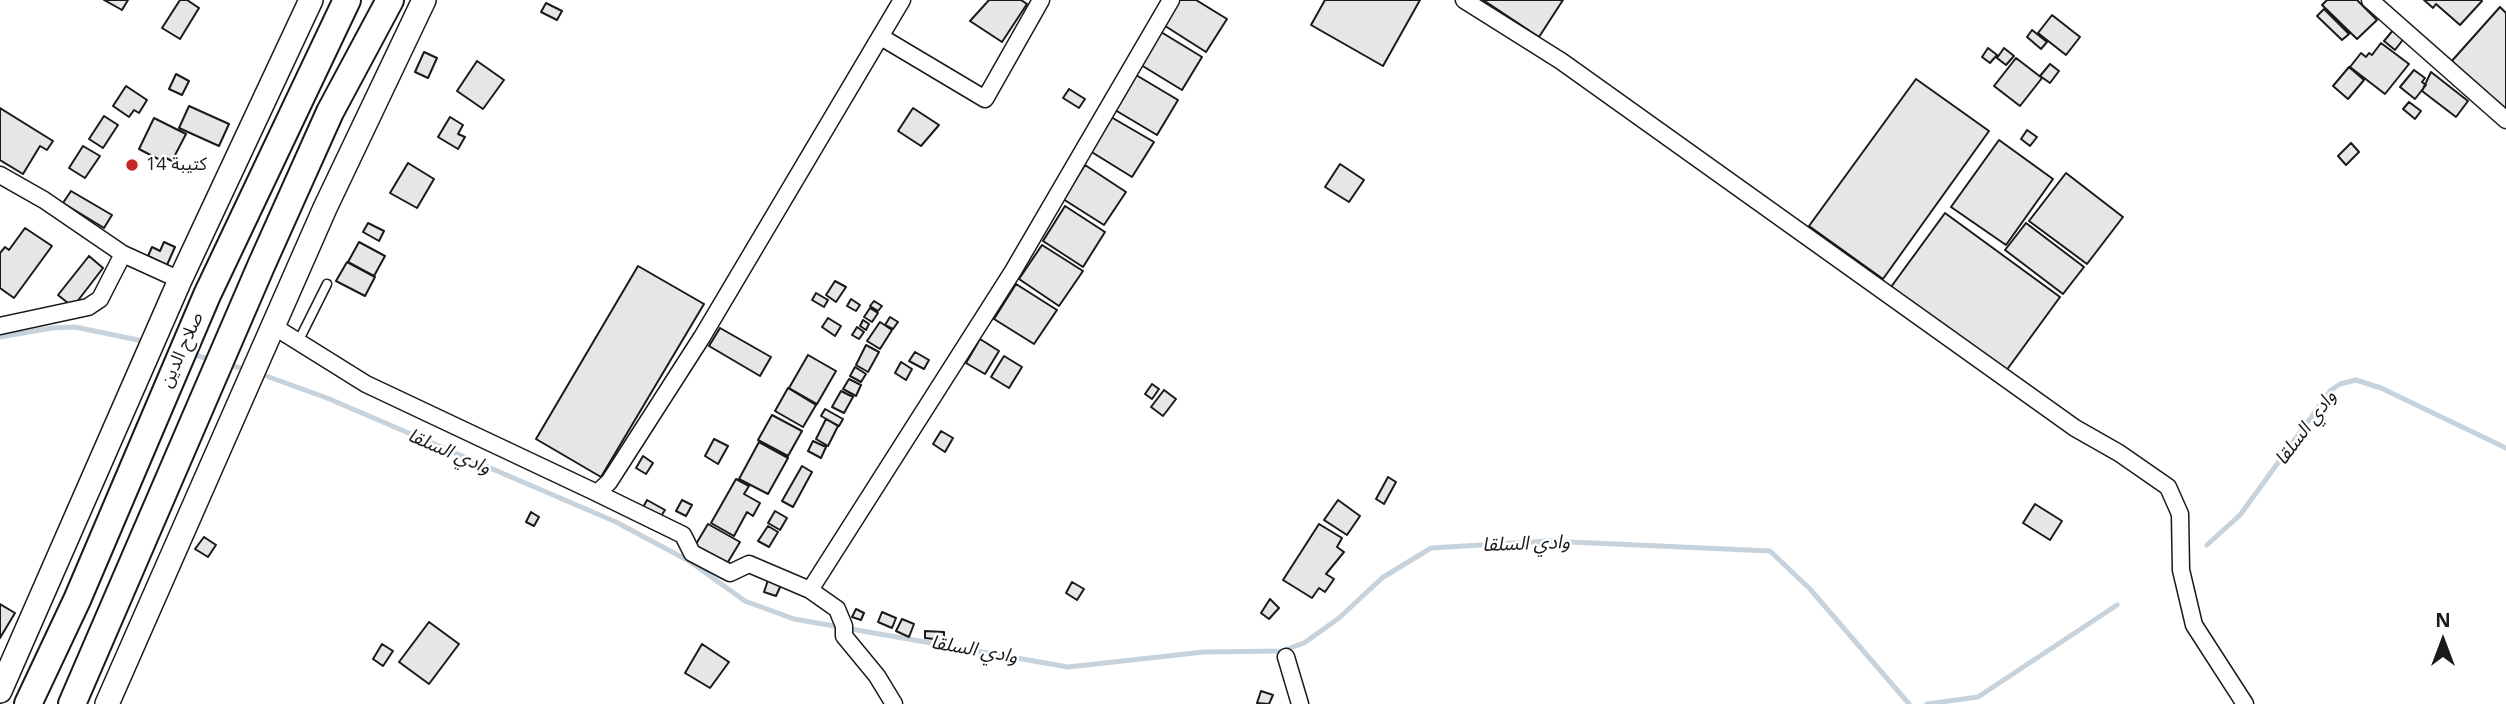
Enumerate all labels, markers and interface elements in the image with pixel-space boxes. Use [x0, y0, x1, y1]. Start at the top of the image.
place label: كتيبة 14 [146, 154, 207, 176]
marker: كتيبة 14 [124, 157, 140, 173]
street label: صلاح الدين [156, 309, 208, 391]
water label: وادي السلقا [2271, 386, 2341, 470]
water label: وادي السلقا [404, 424, 494, 480]
water label: وادي السلقا [1482, 531, 1570, 557]
north arrow [2408, 606, 2478, 676]
text: N [2435, 607, 2451, 633]
water label: وادي السلقا [929, 631, 1019, 669]

